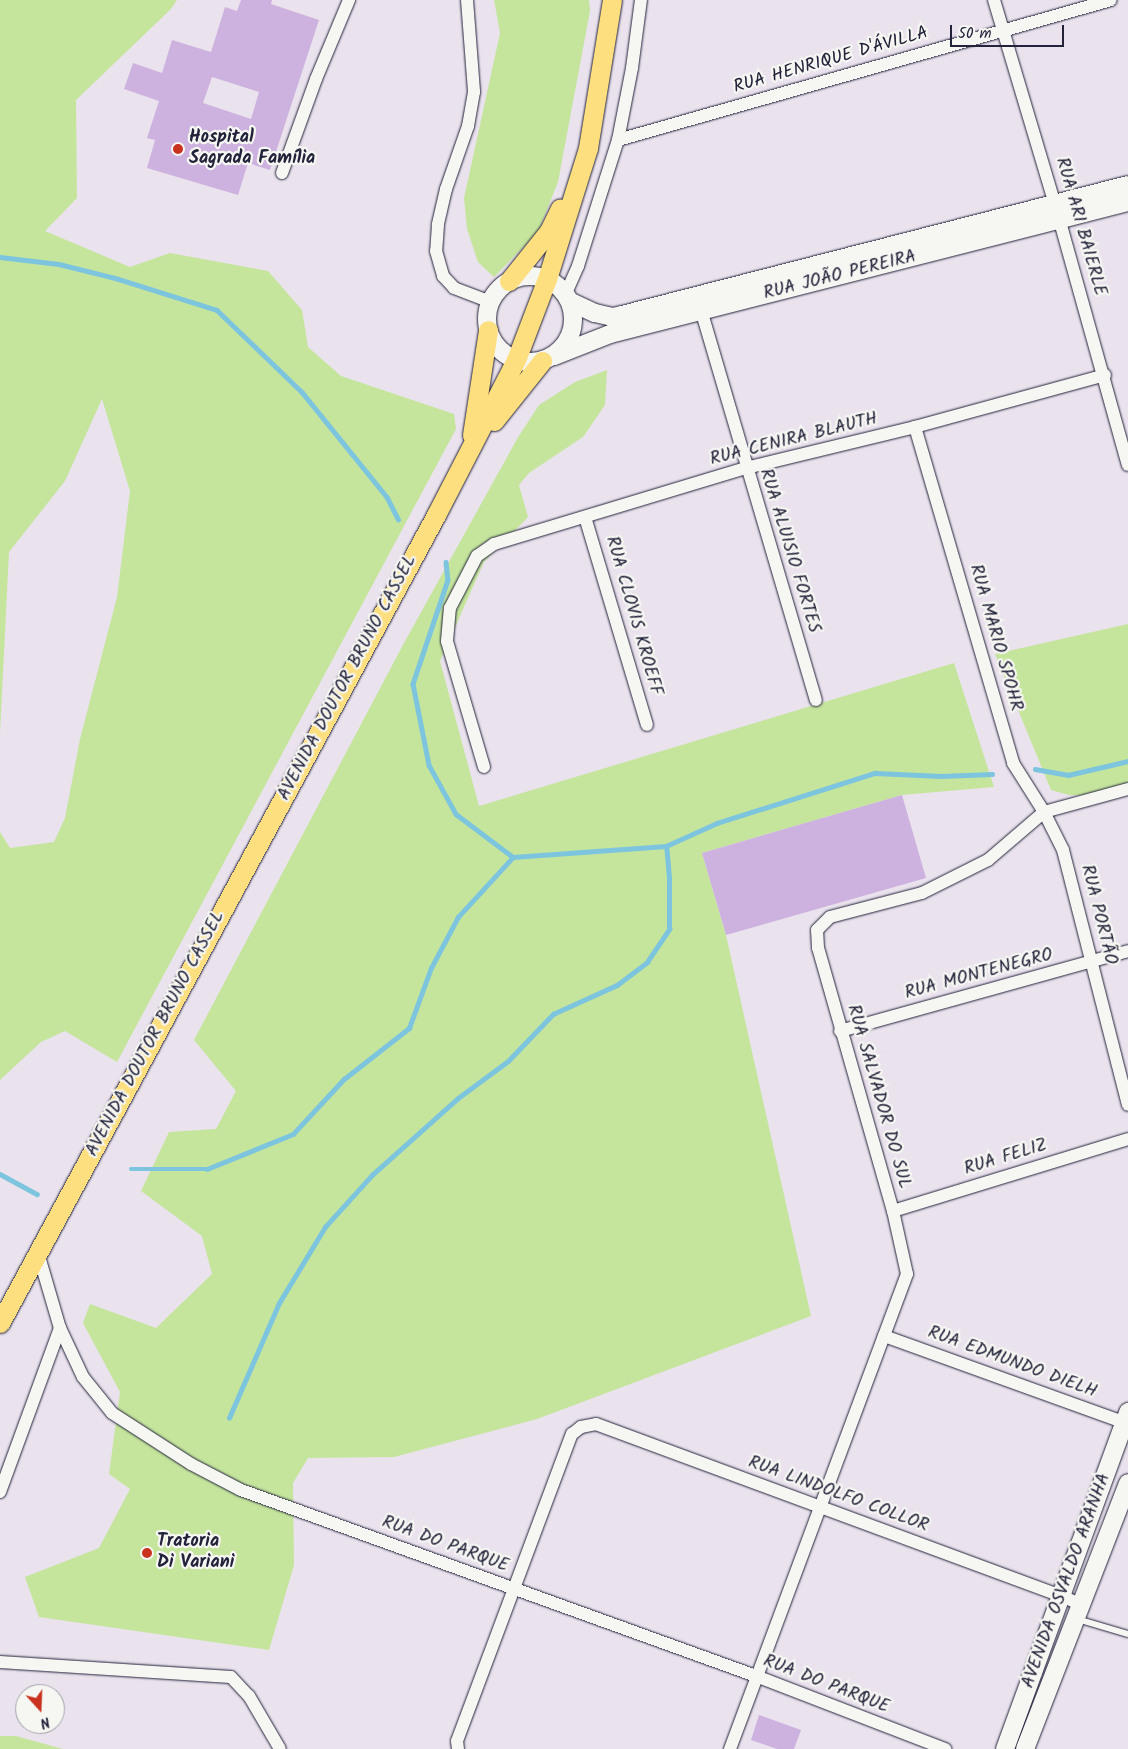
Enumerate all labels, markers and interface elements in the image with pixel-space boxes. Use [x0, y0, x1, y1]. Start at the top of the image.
scale bar [953, 15, 1067, 47]
text: 50 m [958, 22, 992, 46]
street label: RUA HENRIQUE D'ÁVILLA [731, 23, 931, 99]
place label: Hospital Sagrada Família [189, 128, 315, 170]
marker: Hospital Sagrada Família [171, 142, 185, 156]
street label: RUA ARI BAIERLE [1050, 155, 1110, 299]
street label: RUA JOÃO PEREIRA [761, 247, 919, 305]
street label: RUA CENIRA BLAUTH [708, 409, 880, 471]
street label: RUA ALUISIO FORTES [754, 466, 824, 636]
street label: RUA CLOVIS KROEFF [600, 534, 666, 698]
street label: AVENIDA DOUTOR BRUNO CASSEL [274, 552, 422, 804]
street label: RUA MARIO SPOHR [964, 562, 1026, 714]
street label: RUA PORTÃO [1075, 863, 1121, 967]
street label: AVENIDA DOUTOR BRUNO CASSEL [82, 908, 230, 1160]
street label: RUA MONTENEGRO [903, 945, 1055, 1005]
street label: RUA SALVADOR DO SUL [841, 1002, 915, 1192]
street label: RUA FELIZ [962, 1135, 1050, 1181]
street label: RUA EDMUNDO DIELH [925, 1322, 1099, 1404]
street label: RUA LINDOLFO COLLOR [745, 1452, 931, 1538]
street label: AVENIDA OSVALDO ARANHA [1018, 1471, 1116, 1691]
street label: RUA DO PARQUE [379, 1512, 511, 1578]
place label: Tratoria Di Variani [157, 1532, 234, 1575]
marker: Tratoria Di Variani [141, 1547, 153, 1559]
street label: RUA DO PARQUE [760, 1651, 892, 1719]
north arrow [15, 1684, 65, 1734]
text: N [37, 1710, 53, 1734]

